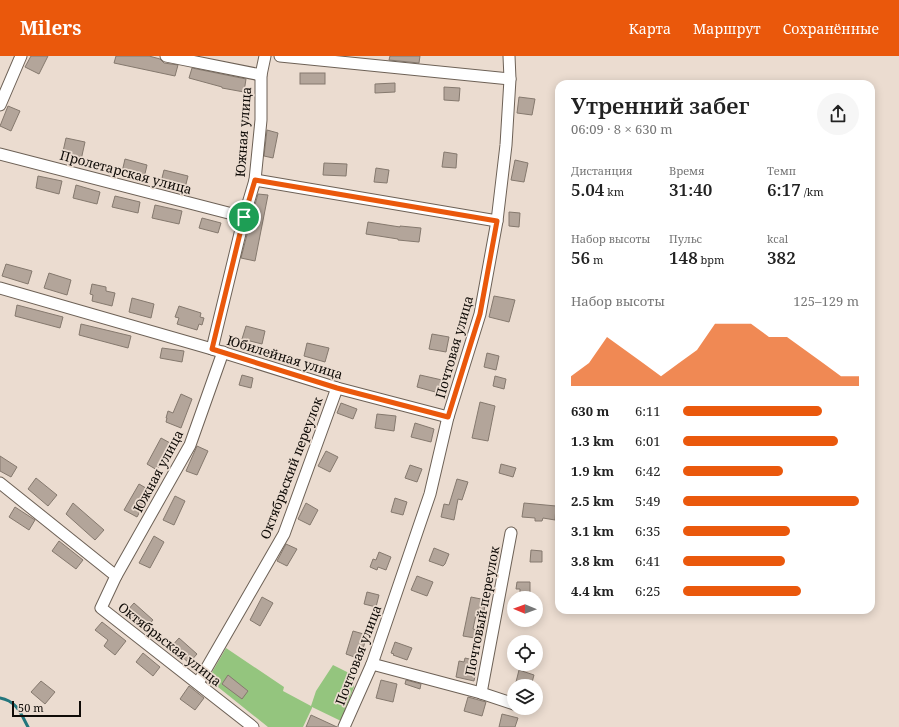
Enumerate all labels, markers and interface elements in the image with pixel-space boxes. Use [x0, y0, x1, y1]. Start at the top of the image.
text: Milers [20, 15, 81, 41]
text: Карта [629, 19, 671, 38]
text: Маршрут [693, 19, 761, 38]
text: Сохранённые [783, 19, 879, 38]
street label: Южная улица [231, 86, 255, 178]
text: Утренний забег [571, 90, 749, 120]
button: share [817, 93, 859, 135]
text: 06:09 · 8 × 630 m [571, 120, 673, 138]
street label: Пролетарская улица [58, 146, 194, 198]
text: Дистанция [571, 163, 632, 178]
text: Время [669, 163, 704, 178]
text: Темп [767, 163, 796, 178]
text: 5.04 [571, 178, 604, 201]
text: 31:40 [669, 178, 712, 201]
text: 6:17 [767, 178, 801, 201]
text: km [604, 184, 624, 199]
text: /km [801, 184, 824, 199]
pin [227, 200, 261, 234]
icon: arrive [233, 206, 255, 228]
text: Набор высоты [571, 231, 650, 246]
text: Пульс [669, 231, 702, 246]
text: kcal [767, 231, 788, 246]
text: 56 [571, 246, 590, 269]
text: 148 [669, 246, 698, 269]
text: 382 [767, 246, 796, 269]
text: m [590, 252, 603, 267]
text: bpm [698, 252, 724, 267]
text: Набор высоты [571, 292, 665, 310]
text: 125–129 m [793, 292, 859, 310]
street label: Почтовая улица [431, 294, 477, 400]
street label: Юбилейная улица [225, 331, 345, 383]
street label: Октябрьский переулок [256, 394, 327, 542]
text: 630 m [571, 402, 609, 420]
text: 6:11 [635, 402, 661, 420]
street label: Южная улица [129, 427, 187, 515]
text: 1.3 km [571, 432, 614, 450]
text: 6:01 [635, 432, 661, 450]
text: 1.9 km [571, 462, 614, 480]
text: 6:42 [635, 462, 661, 480]
text: 2.5 km [571, 492, 614, 510]
text: 5:49 [635, 492, 661, 510]
text: 3.1 km [571, 522, 614, 540]
text: 6:35 [635, 522, 661, 540]
street label: Почтовый переулок [461, 544, 503, 677]
text: 3.8 km [571, 552, 614, 570]
text: 6:41 [635, 552, 661, 570]
text: 4.4 km [571, 582, 614, 600]
text: 6:25 [635, 582, 661, 600]
north arrow [507, 591, 543, 627]
map controls [507, 591, 543, 715]
street label: Октябрьская улица [114, 598, 226, 690]
street label: Почтовая улица [331, 602, 385, 708]
button: locate [507, 635, 543, 671]
button: layers [507, 679, 543, 715]
scale bar [12, 699, 81, 718]
text: 50 m [18, 700, 44, 715]

